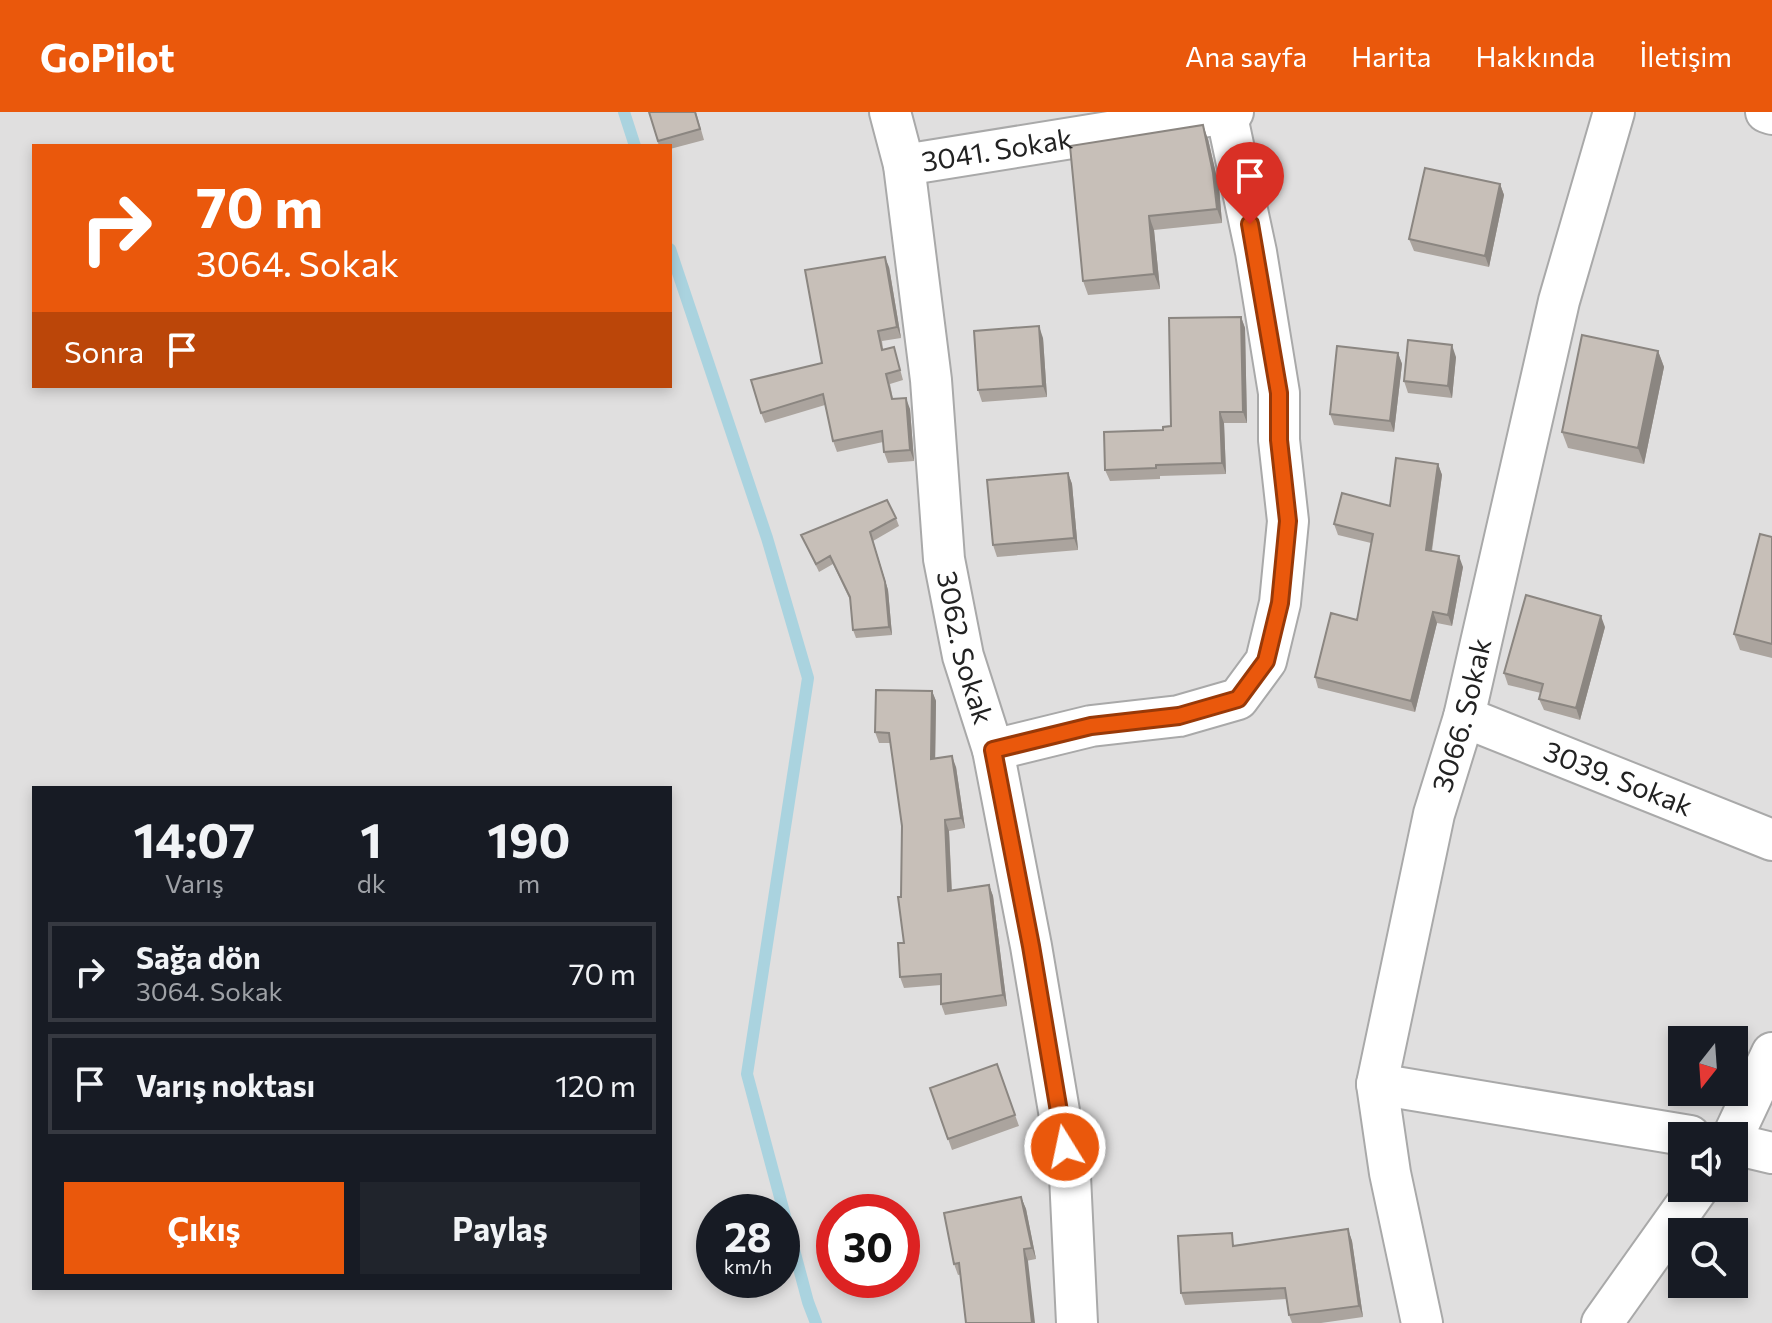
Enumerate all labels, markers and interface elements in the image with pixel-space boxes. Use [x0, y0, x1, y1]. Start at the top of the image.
text: GoPilot [40, 33, 175, 80]
text: Ana sayfa [1185, 39, 1307, 73]
text: Harita [1351, 39, 1431, 73]
text: Hakkında [1475, 39, 1595, 73]
text: İletişim [1639, 39, 1732, 73]
street label: 3041. Sokak [919, 120, 1075, 178]
pin [1216, 142, 1284, 224]
icon: arrive [1228, 154, 1272, 198]
text: 70 m [196, 171, 323, 240]
icon: right [64, 176, 168, 280]
text: 3064. Sokak [196, 240, 399, 284]
icon: arrive [160, 328, 204, 372]
text: Sonra [64, 332, 144, 369]
street label: 3062. Sokak [931, 568, 1002, 728]
street label: 3066. Sokak [1424, 635, 1497, 796]
street label: 3039. Sokak [1539, 733, 1698, 823]
text: 14:07 [133, 809, 255, 868]
text: 1 [360, 809, 382, 868]
text: 190 [487, 809, 571, 868]
text: Varış [165, 867, 224, 898]
text: dk [357, 867, 386, 898]
text: m [518, 867, 540, 898]
text: Sağa dön [136, 938, 261, 975]
icon: right [68, 950, 112, 994]
text: 70 m [569, 954, 636, 991]
text: 3064. Sokak [136, 975, 283, 1006]
north arrow [1668, 1026, 1748, 1106]
map controls [1668, 1026, 1748, 1298]
icon: arrive [68, 1062, 112, 1106]
text: Varış noktası [136, 1066, 315, 1103]
text: 120 m [555, 1066, 636, 1103]
position arrow [1023, 1105, 1107, 1189]
button: sound [1668, 1122, 1748, 1202]
button: Çıkış [64, 1182, 344, 1274]
button: Paylaş [360, 1182, 640, 1274]
speed limit sign: 30 [816, 1194, 920, 1298]
text: 28 [724, 1211, 772, 1260]
button: search [1668, 1218, 1748, 1298]
text: km/h [724, 1254, 772, 1278]

